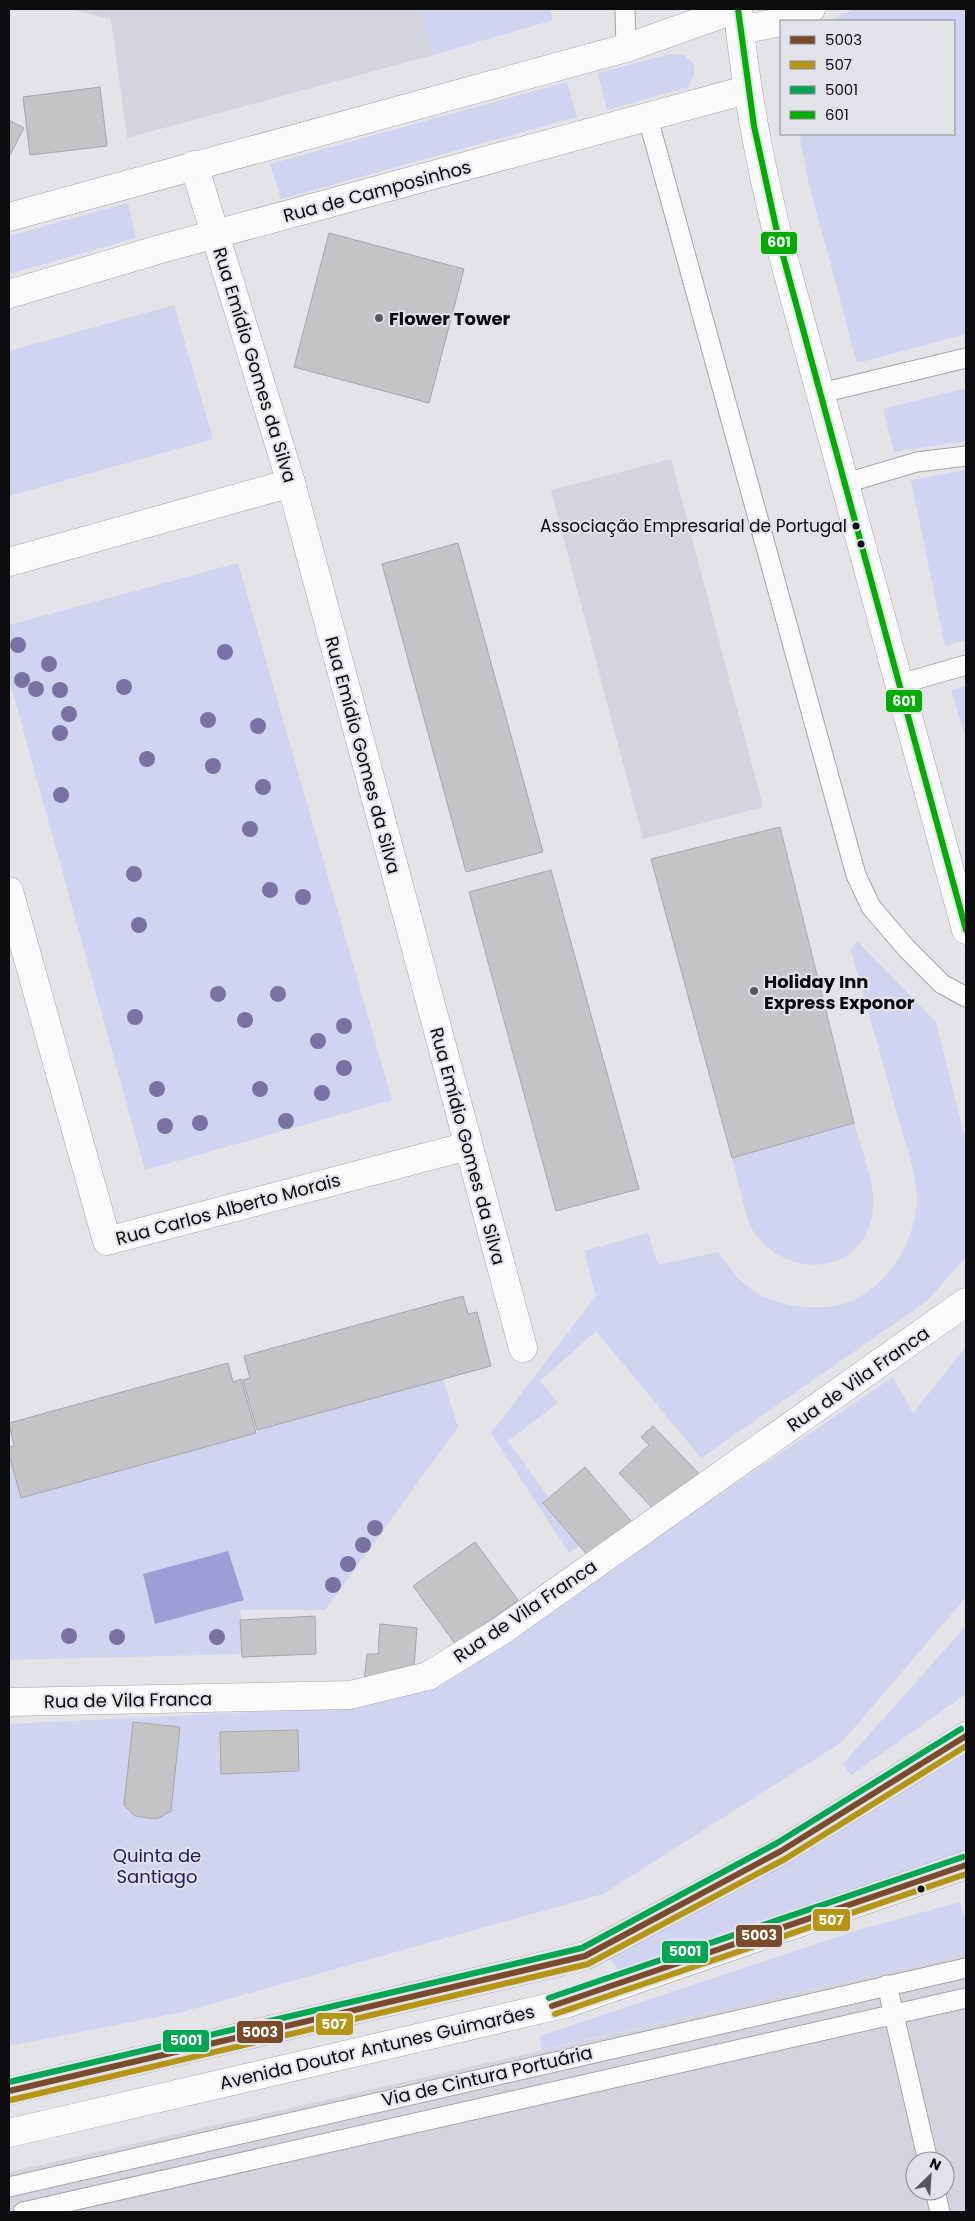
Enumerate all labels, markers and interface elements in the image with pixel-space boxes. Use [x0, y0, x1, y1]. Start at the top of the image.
legend [780, 20, 955, 135]
text: 5003 [825, 29, 862, 50]
text: 507 [825, 54, 852, 75]
text: 5001 [825, 79, 858, 100]
text: 601 [825, 104, 849, 125]
street label: Rua de Camposinhos [280, 154, 474, 228]
line badge: 601 [760, 231, 798, 255]
text: 601 [767, 232, 791, 252]
street label: Rua Emídio Gomes da Silva [207, 244, 303, 486]
place label: Flower Tower [389, 306, 511, 331]
marker: Flower Tower [373, 312, 385, 324]
place label: Associação Empresarial de Portugal [540, 514, 847, 538]
marker: Associação Empresarial de Portugal [851, 521, 861, 531]
unlabelled marker [856, 539, 866, 549]
street label: Rua Emídio Gomes da Silva [319, 634, 407, 876]
line badge: 601 [885, 689, 923, 713]
text: 601 [892, 691, 916, 711]
place label: Holiday Inn Express Exponor [764, 969, 915, 1015]
marker: Holiday Inn Express Exponor [748, 985, 760, 997]
street label: Rua Emídio Gomes da Silva [424, 1025, 512, 1267]
street label: Rua Carlos Alberto Morais [113, 1167, 343, 1251]
street label: Rua de Vila Franca [782, 1321, 934, 1437]
street label: Rua de Vila Franca [448, 1554, 602, 1668]
street label: Rua de Vila Franca [44, 1686, 212, 1714]
park label: Quinta de Santiago [113, 1843, 201, 1889]
unlabelled marker [916, 1884, 926, 1894]
line badge: 507 [812, 1908, 851, 1932]
text: 507 [818, 1910, 844, 1930]
line badge: 5003 [735, 1924, 783, 1948]
text: 5003 [741, 1925, 777, 1945]
line badge: 5001 [661, 1940, 709, 1964]
text: 5001 [669, 1941, 701, 1961]
street label: Avenida Doutor Antunes Guimarães [217, 1999, 537, 2095]
line badge: 507 [315, 2012, 354, 2036]
text: 507 [321, 2014, 347, 2034]
line badge: 5003 [236, 2020, 284, 2044]
text: 5003 [242, 2022, 278, 2042]
line badge: 5001 [162, 2029, 210, 2053]
text: 5001 [170, 2030, 202, 2050]
street label: Via de Cintura Portuária [379, 2040, 595, 2112]
north arrow [905, 2151, 955, 2201]
text: N [926, 2153, 944, 2176]

